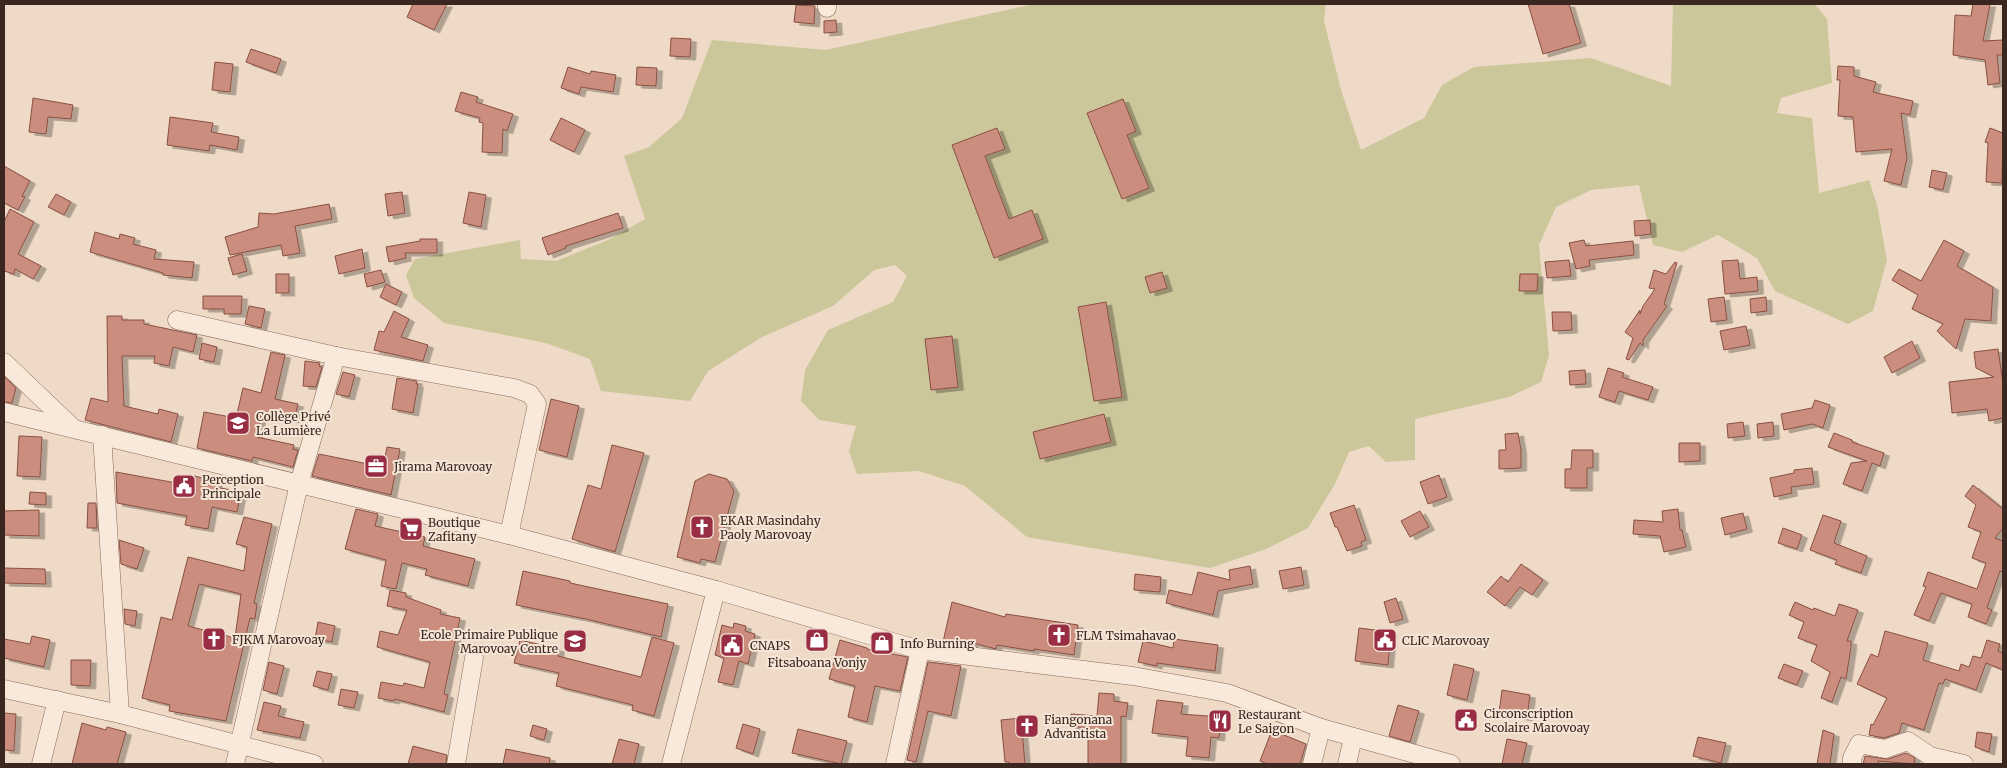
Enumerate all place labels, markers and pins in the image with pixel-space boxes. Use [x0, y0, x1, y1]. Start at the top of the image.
place label: Collège Privé La Lumière [256, 409, 330, 438]
school or university icon: Collège Privé La Lumière [225, 410, 251, 436]
office icon: Jirama Marovoay [363, 453, 389, 479]
place label: Jirama Marovoay [393, 459, 492, 474]
place label: Perception Principale [202, 472, 264, 501]
public building icon: Perception Principale [171, 473, 197, 499]
place label: EKAR Masindahy Paoly Marovoay [720, 513, 821, 542]
church icon: EKAR Masindahy Paoly Marovoay [689, 514, 715, 540]
place label: Boutique Zafitany [428, 515, 480, 544]
supermarket icon: Boutique Zafitany [398, 516, 424, 542]
church icon: FLM Tsimahavao [1046, 622, 1072, 648]
church icon: FJKM Marovoay [201, 626, 227, 652]
place label: Ecole Primaire Publique Marovoay Centre [421, 627, 558, 656]
shop icon: Fitsaboana Vonjy [804, 627, 830, 653]
public building icon: CLIC Marovoay [1372, 627, 1398, 653]
school or university icon: Ecole Primaire Publique Marovoay Centre [562, 628, 588, 654]
place label: FLM Tsimahavao [1076, 628, 1176, 643]
shop icon: Info Burning [869, 630, 895, 656]
place label: FJKM Marovoay [232, 632, 325, 647]
public building icon: CNAPS [719, 632, 745, 658]
place label: CLIC Marovoay [1402, 633, 1489, 648]
place label: Info Burning [900, 636, 975, 651]
place label: CNAPS [750, 638, 790, 653]
place label: Fitsaboana Vonjy [768, 655, 866, 670]
place label: Circonscription Scolaire Marovoay [1484, 706, 1590, 735]
place label: Restaurant Le Saigon [1238, 707, 1301, 736]
public building icon: Circonscription Scolaire Marovoay [1453, 707, 1479, 733]
restaurant icon: Restaurant Le Saigon [1207, 708, 1233, 734]
place label: Fiangonana Advantista [1043, 712, 1113, 741]
church icon: Fiangonana Advantista [1014, 713, 1040, 739]

